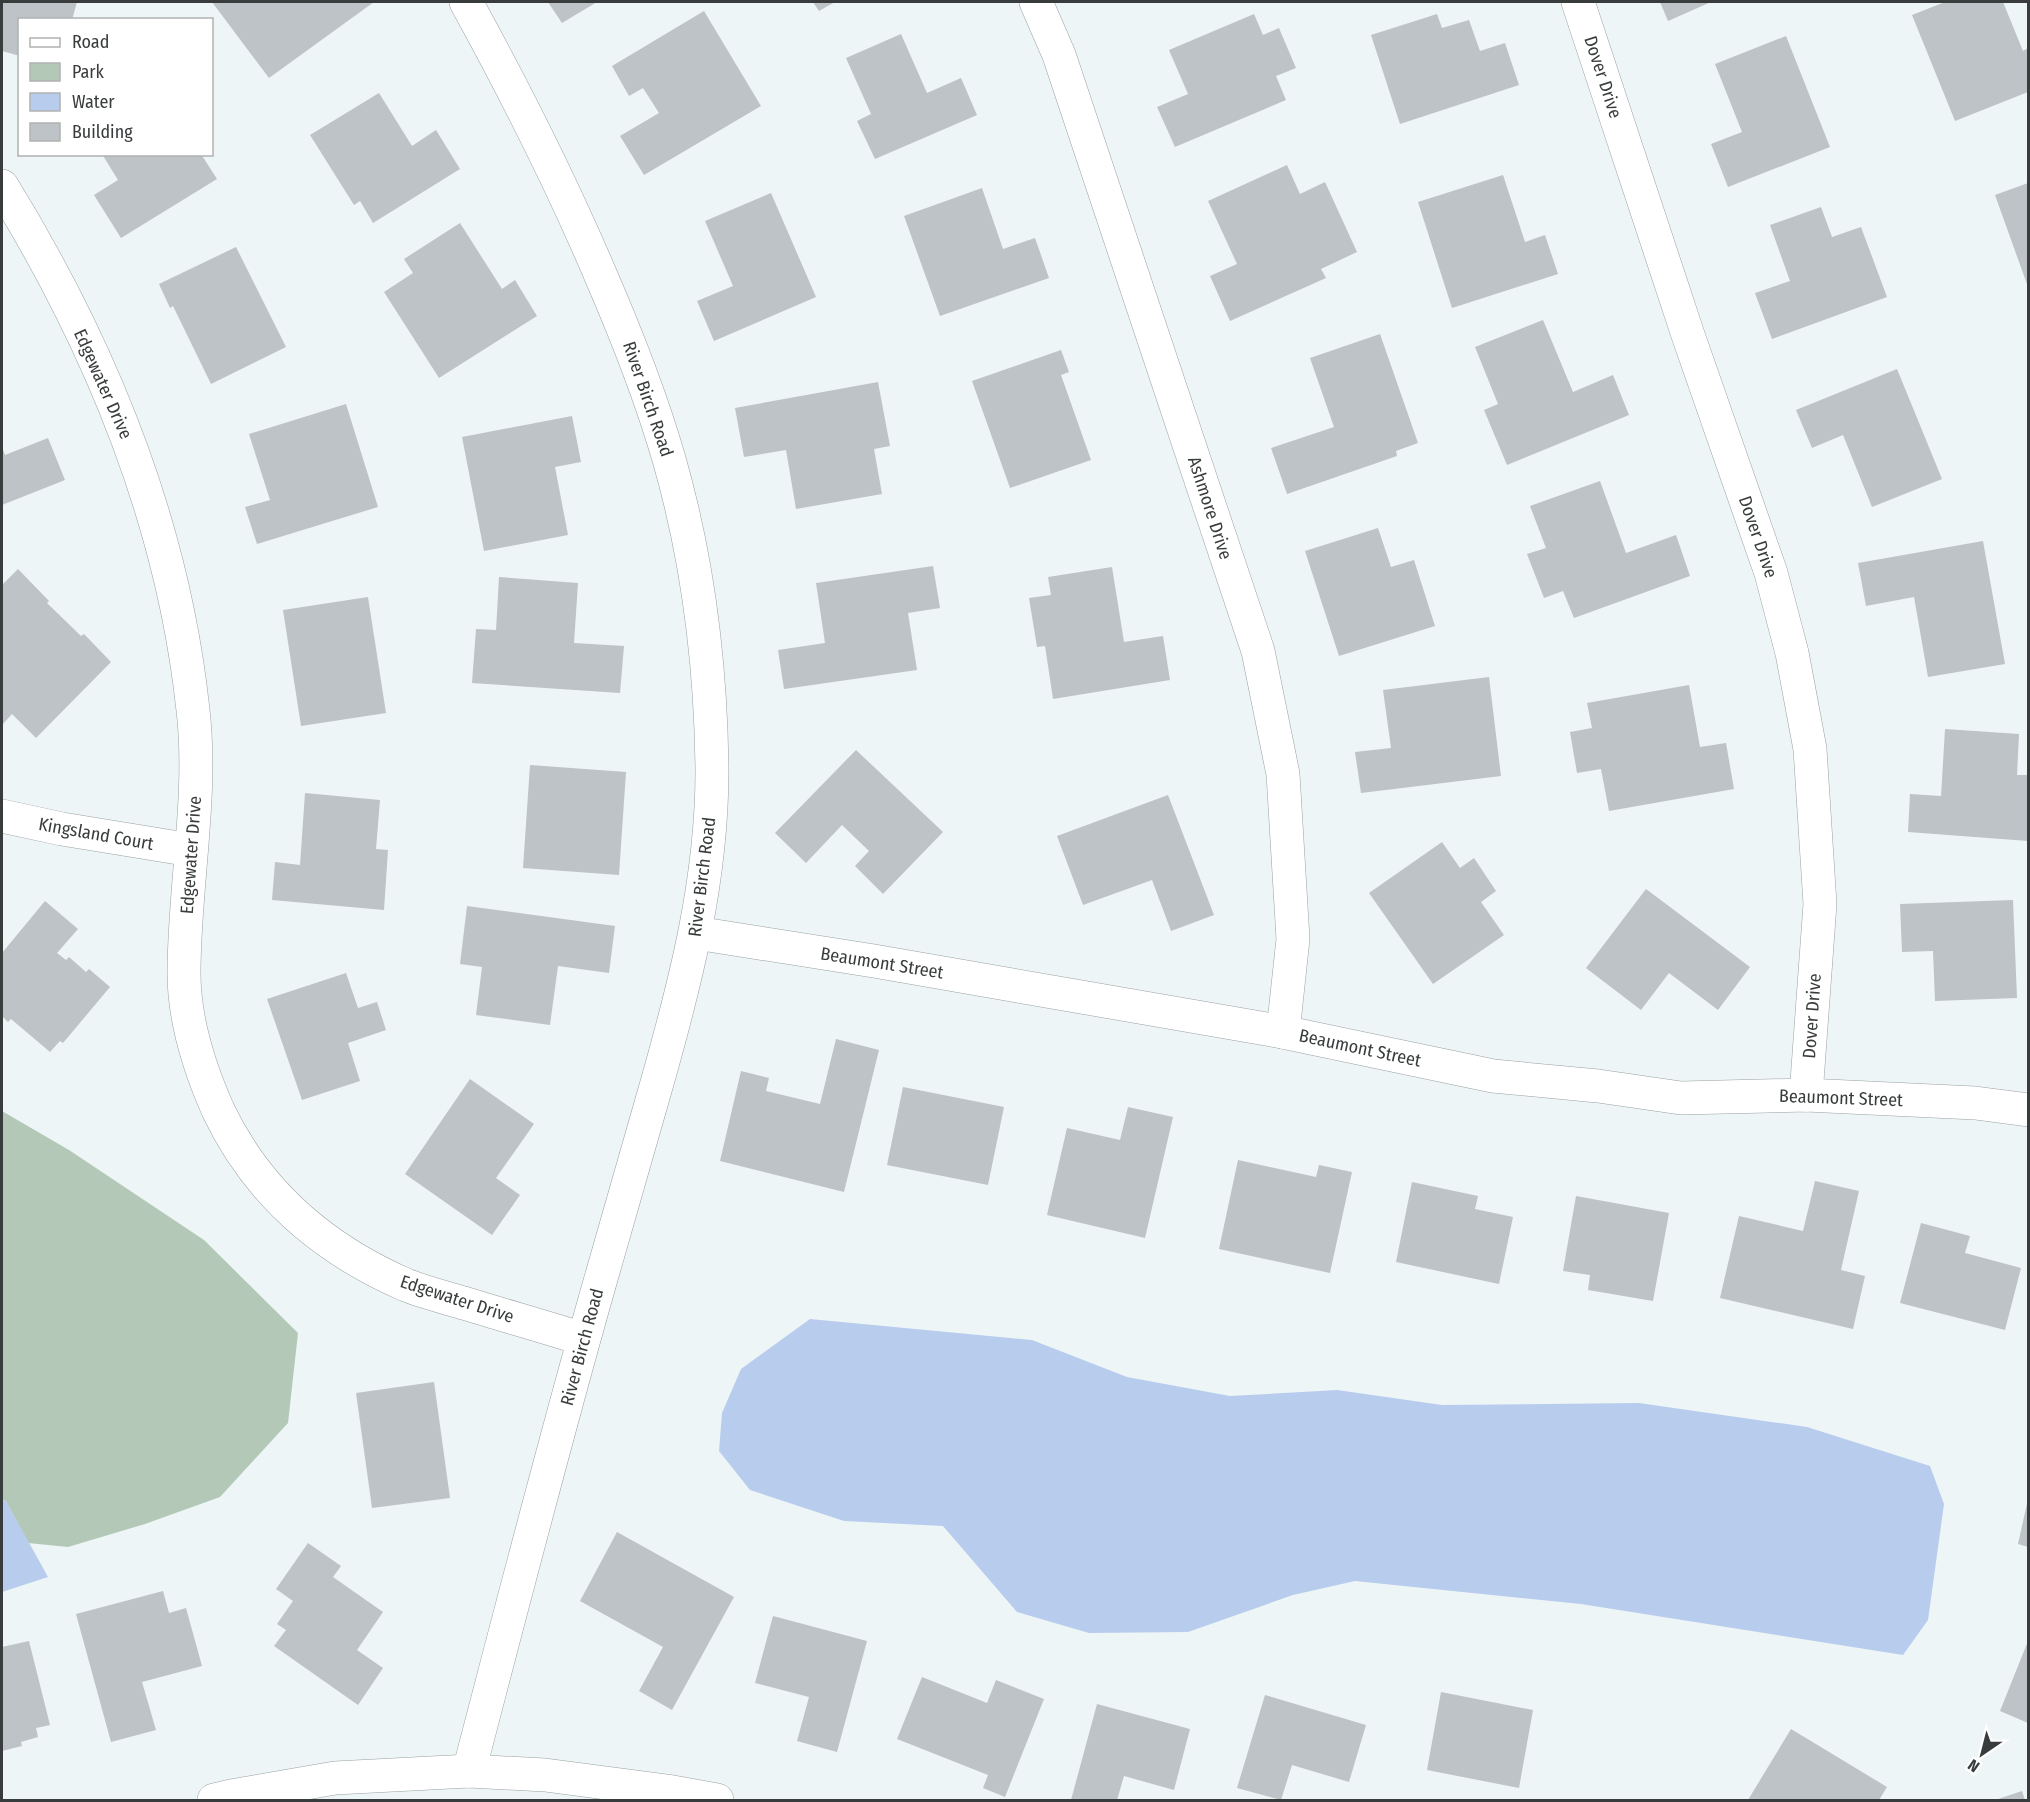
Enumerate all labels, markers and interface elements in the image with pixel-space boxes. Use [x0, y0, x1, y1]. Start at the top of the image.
legend [18, 18, 213, 156]
text: Road [72, 31, 109, 53]
street label: Dover Drive [1579, 33, 1627, 121]
text: Park [72, 61, 105, 83]
text: Water [72, 91, 115, 113]
text: Building [72, 121, 133, 143]
street label: Edgewater Drive [69, 325, 137, 443]
street label: River Birch Road [618, 338, 678, 460]
street label: Ashmore Drive [1183, 454, 1237, 562]
street label: Dover Drive [1734, 493, 1782, 581]
street label: Edgewater Drive [176, 795, 206, 915]
street label: Kingsland Court [37, 813, 155, 855]
street label: River Birch Road [684, 816, 720, 938]
street label: Beaumont Street [819, 942, 945, 984]
street label: Dover Drive [1798, 973, 1826, 1059]
street label: Beaumont Street [1297, 1024, 1423, 1072]
street label: Beaumont Street [1779, 1085, 1903, 1111]
street label: Edgewater Drive [397, 1270, 517, 1328]
street label: River Birch Road [556, 1286, 608, 1408]
north arrow [1952, 1724, 2012, 1784]
text: N [1964, 1755, 1983, 1776]

